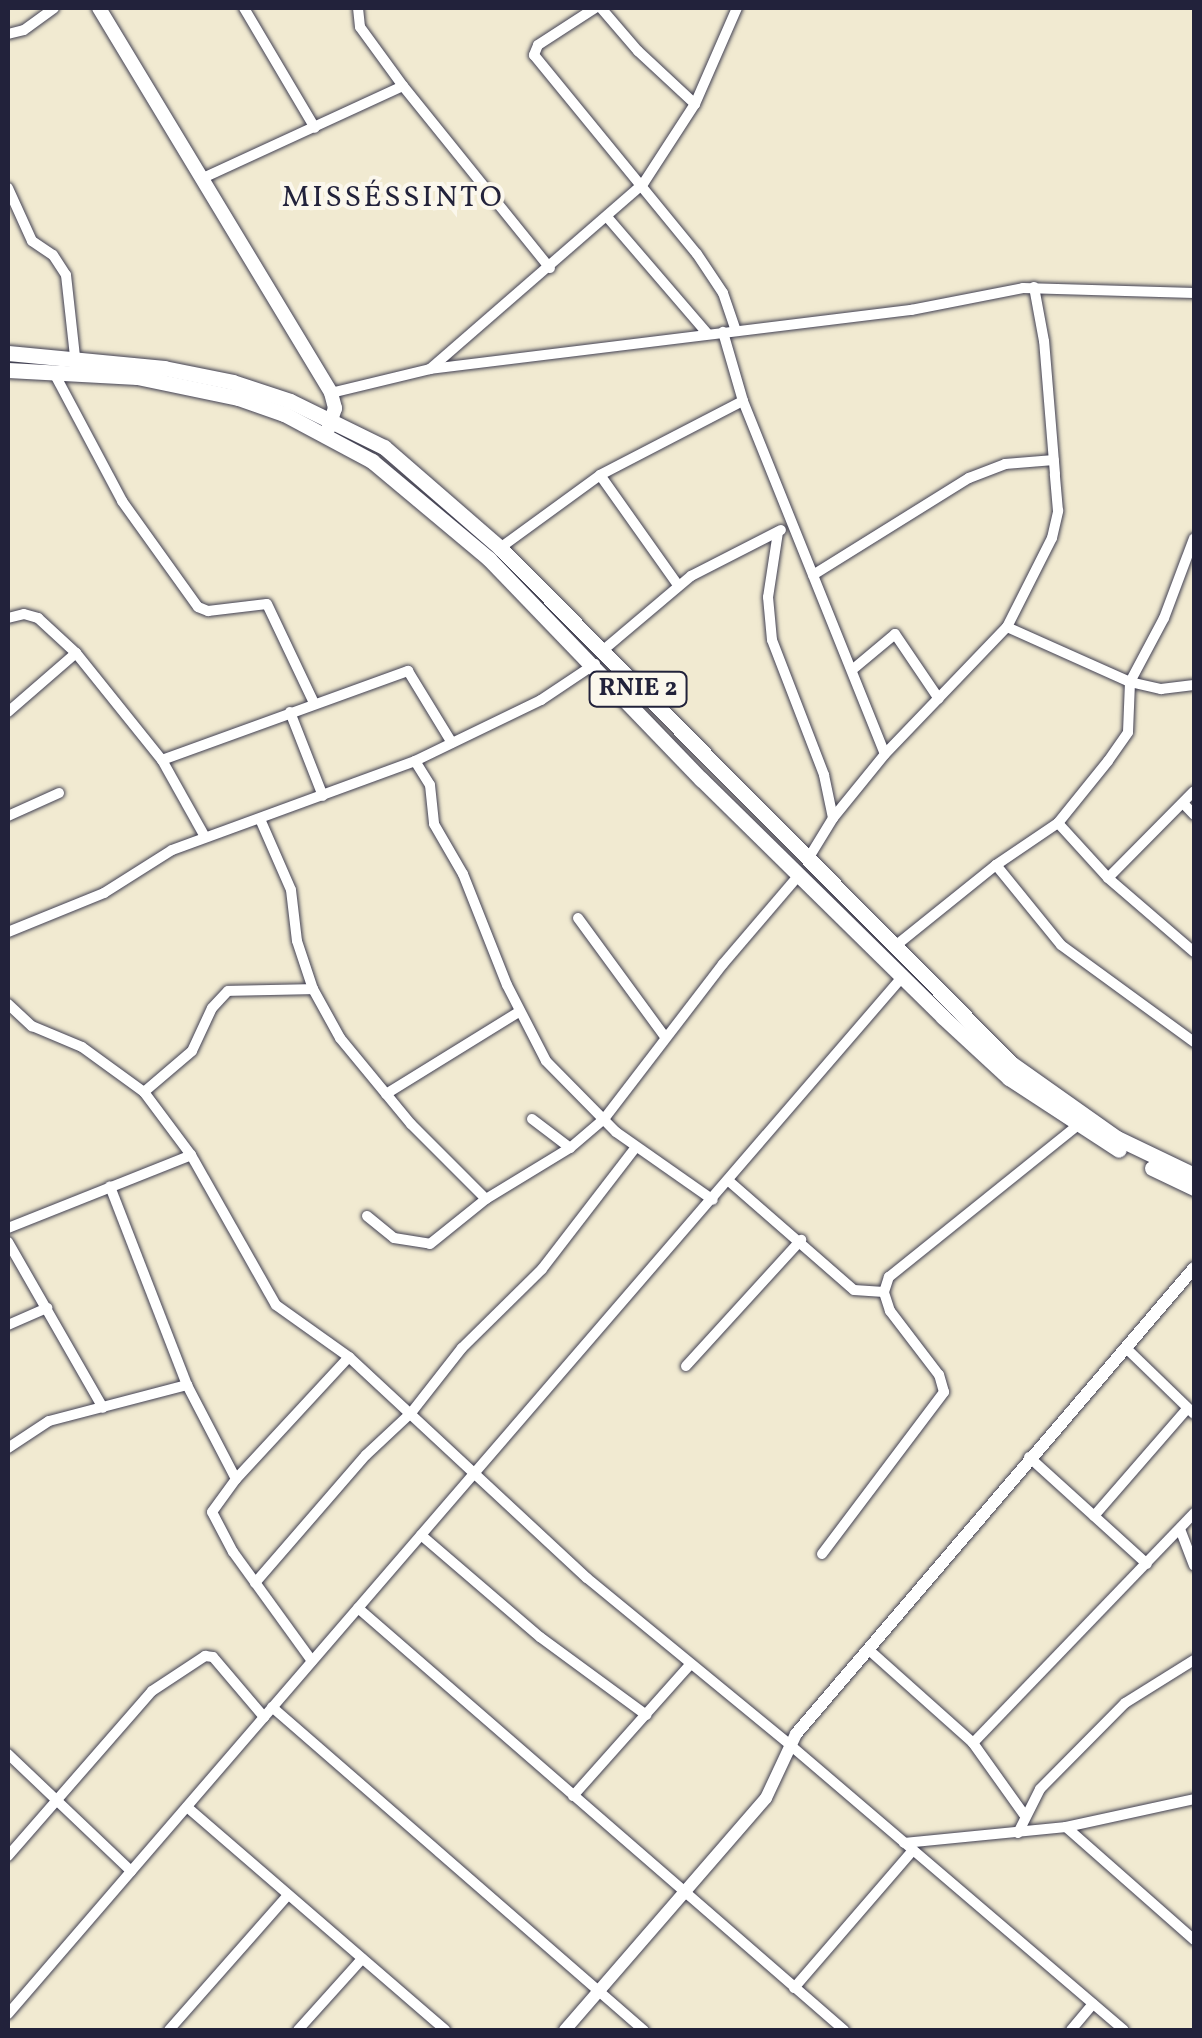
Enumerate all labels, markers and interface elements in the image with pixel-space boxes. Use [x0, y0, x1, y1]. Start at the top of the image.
district label: MISSÉSSINTO [282, 180, 504, 216]
road number: RNIE 2 [588, 669, 688, 709]

